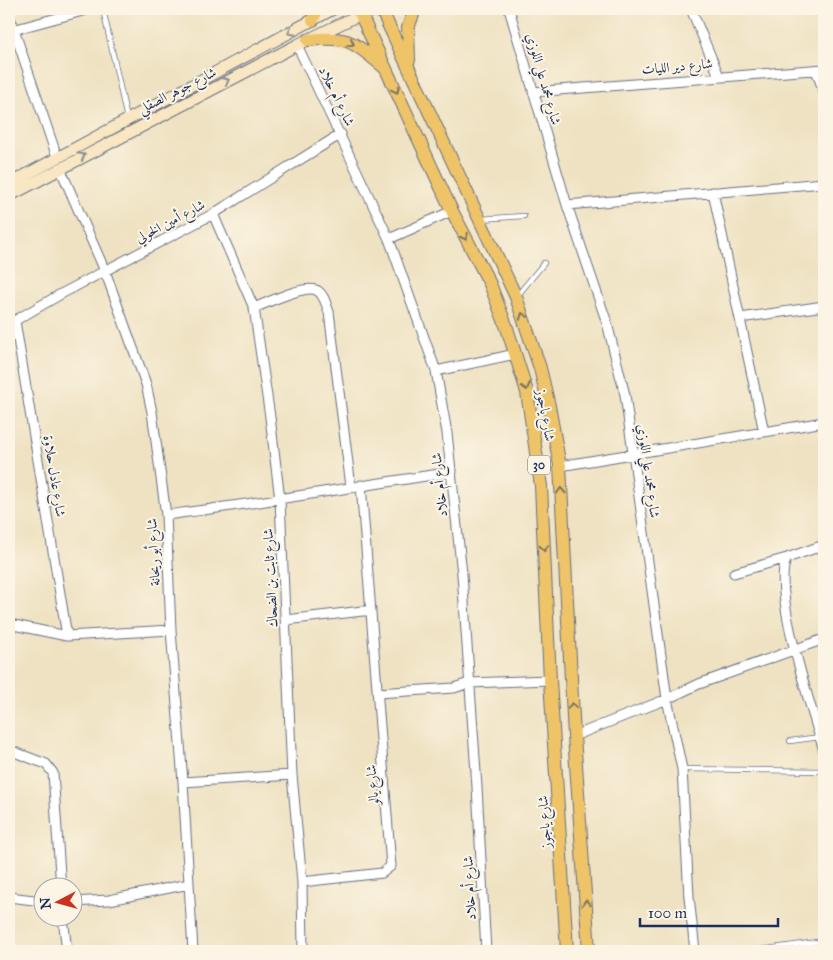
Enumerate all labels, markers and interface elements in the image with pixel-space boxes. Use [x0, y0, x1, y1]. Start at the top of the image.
one-way arrow [287, 26, 296, 36]
street label: شارع محمد علي اللوزي [518, 31, 565, 128]
one-way arrow [346, 37, 355, 47]
street label: شارع دير الليات [641, 55, 714, 81]
street label: شارع جوهر الصقلي [135, 63, 221, 121]
street label: شارع أم خلاد [311, 63, 360, 131]
one-way arrow [221, 77, 230, 87]
one-way arrow [390, 85, 400, 94]
one-way arrow [77, 153, 86, 163]
street label: شارع أمين الخولي [132, 194, 209, 250]
one-way arrow [459, 232, 469, 241]
one-way arrow [519, 312, 529, 320]
one-way arrow [520, 383, 530, 391]
street label: شارع ياجوز [529, 386, 558, 443]
street label: شارع محمد علي اللوزي [630, 423, 664, 520]
street label: شارع عادل حلاوة [37, 434, 69, 519]
street label: شارع أم خلاد [426, 452, 455, 518]
road number: 30 [528, 456, 550, 474]
one-way arrow [555, 487, 566, 495]
street label: شارع أبو ريحانة [141, 517, 167, 586]
street label: شارع ثابت بن الضحاك [259, 528, 285, 628]
one-way arrow [538, 545, 549, 553]
one-way arrow [567, 701, 578, 709]
street label: شارع يالو [362, 764, 386, 808]
street label: شارع ياجوز [534, 795, 558, 851]
street label: شارع أم خلاد [457, 855, 484, 921]
north arrow [32, 878, 82, 928]
scale bar [640, 895, 778, 927]
text: N [36, 896, 55, 910]
one-way arrow [580, 898, 591, 906]
text: 100 m [648, 904, 688, 922]

